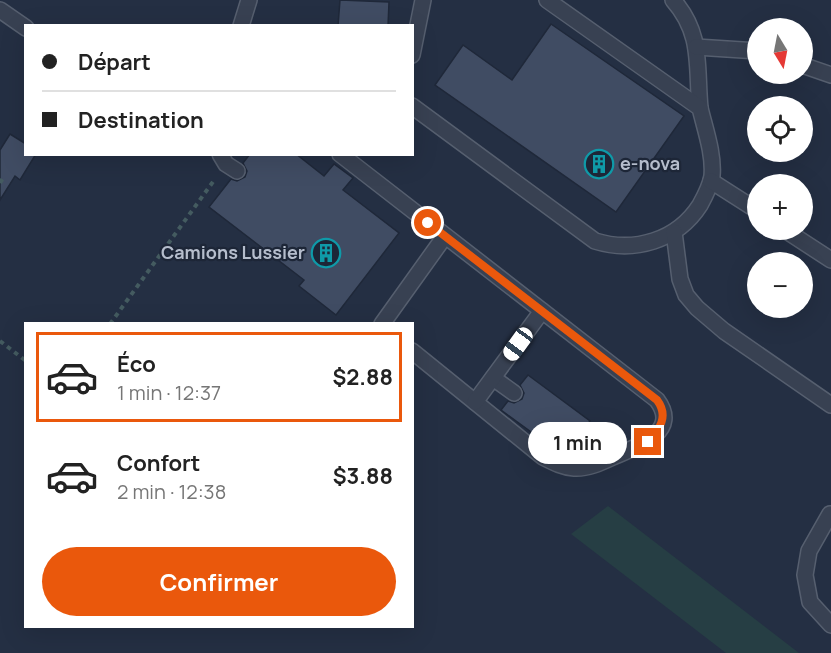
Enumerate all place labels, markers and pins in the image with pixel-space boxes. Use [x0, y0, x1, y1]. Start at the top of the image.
building icon: e-nova [583, 148, 615, 180]
place label: e-nova [620, 151, 680, 175]
building icon: Camions Lussier [310, 237, 342, 269]
place label: Camions Lussier [161, 240, 305, 264]

